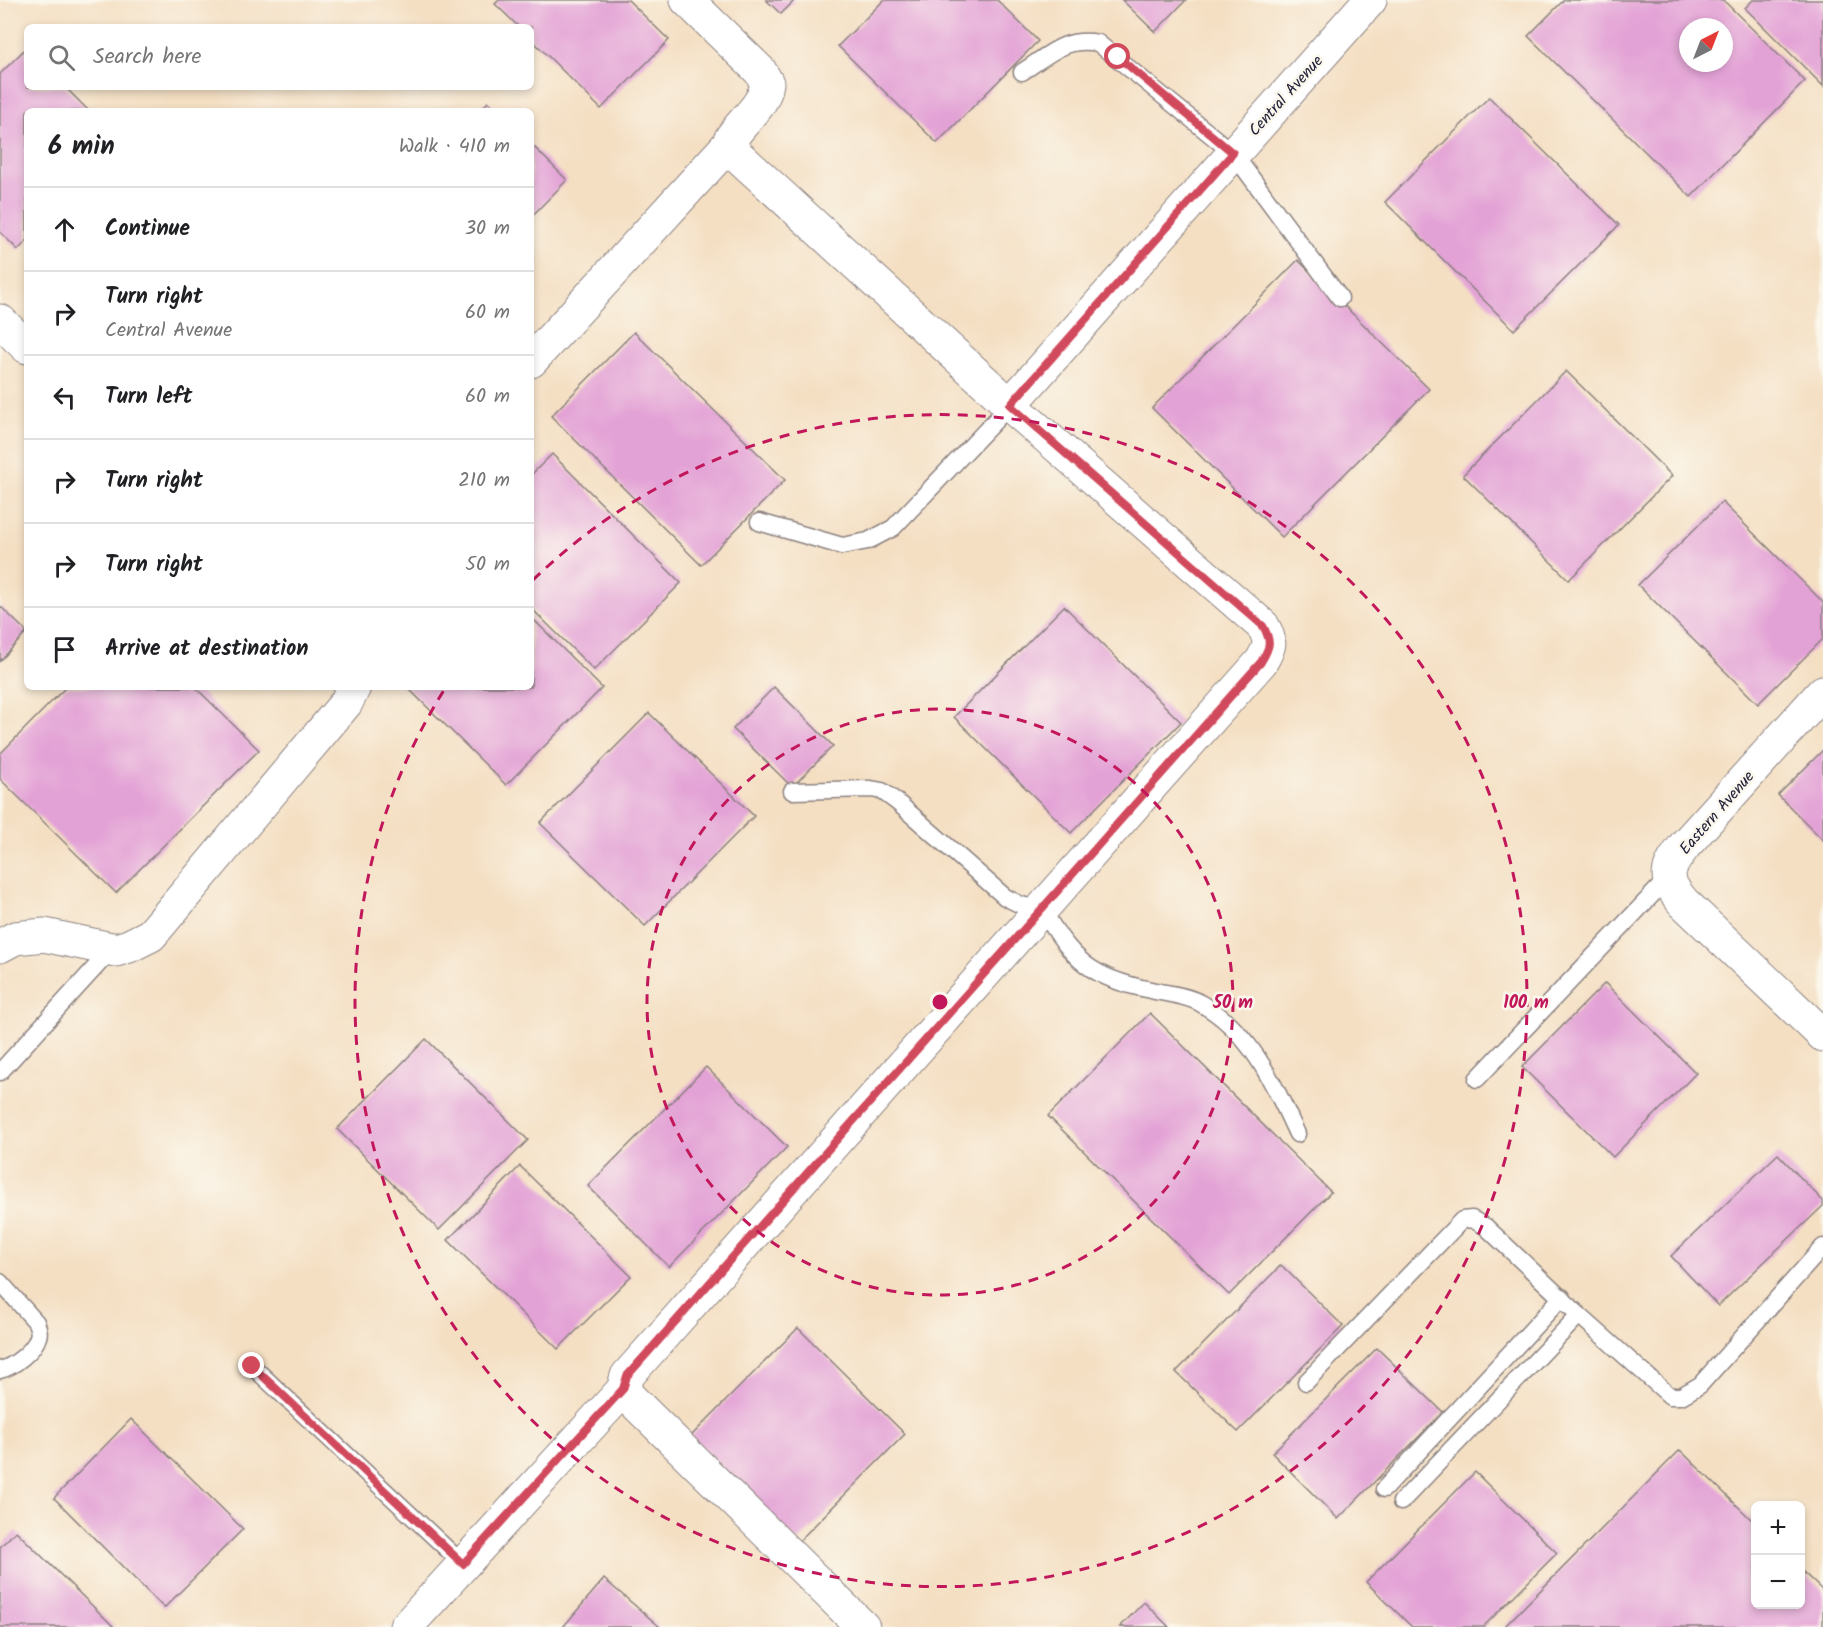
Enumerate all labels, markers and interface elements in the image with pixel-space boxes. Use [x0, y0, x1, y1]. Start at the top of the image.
north arrow [1679, 18, 1733, 72]
search box [24, 24, 534, 90]
text: Search here [93, 40, 201, 75]
icon: search [45, 41, 78, 74]
route start [1104, 43, 1130, 69]
street label: Central Avenue [1243, 50, 1329, 142]
text: 6 min [48, 126, 115, 168]
text: Walk · 410 m [399, 131, 510, 163]
text: Continue [105, 212, 190, 247]
icon: ahead [48, 213, 81, 246]
text: 30 m [465, 213, 510, 245]
text: Turn right [105, 280, 203, 315]
icon: right [48, 297, 81, 330]
text: 60 m [465, 297, 510, 329]
text: Central Avenue [105, 315, 232, 347]
text: Turn left [105, 380, 192, 415]
icon: left [48, 381, 81, 414]
text: 60 m [465, 381, 510, 413]
text: Turn right [105, 464, 203, 499]
icon: right [48, 465, 81, 498]
text: 210 m [458, 465, 510, 497]
text: Turn right [105, 548, 203, 583]
icon: right [48, 549, 81, 582]
text: 50 m [465, 549, 510, 581]
text: Arrive at destination [105, 632, 308, 667]
icon: arrive [48, 633, 81, 666]
street label: Eastern Avenue [1673, 765, 1761, 861]
text: 50 m [1212, 989, 1253, 1018]
text: 100 m [1503, 989, 1549, 1018]
centre of rings [930, 992, 950, 1012]
route end [238, 1352, 264, 1378]
map controls [1751, 1501, 1805, 1609]
button: + [1751, 1501, 1805, 1555]
button: − [1751, 1555, 1805, 1609]

